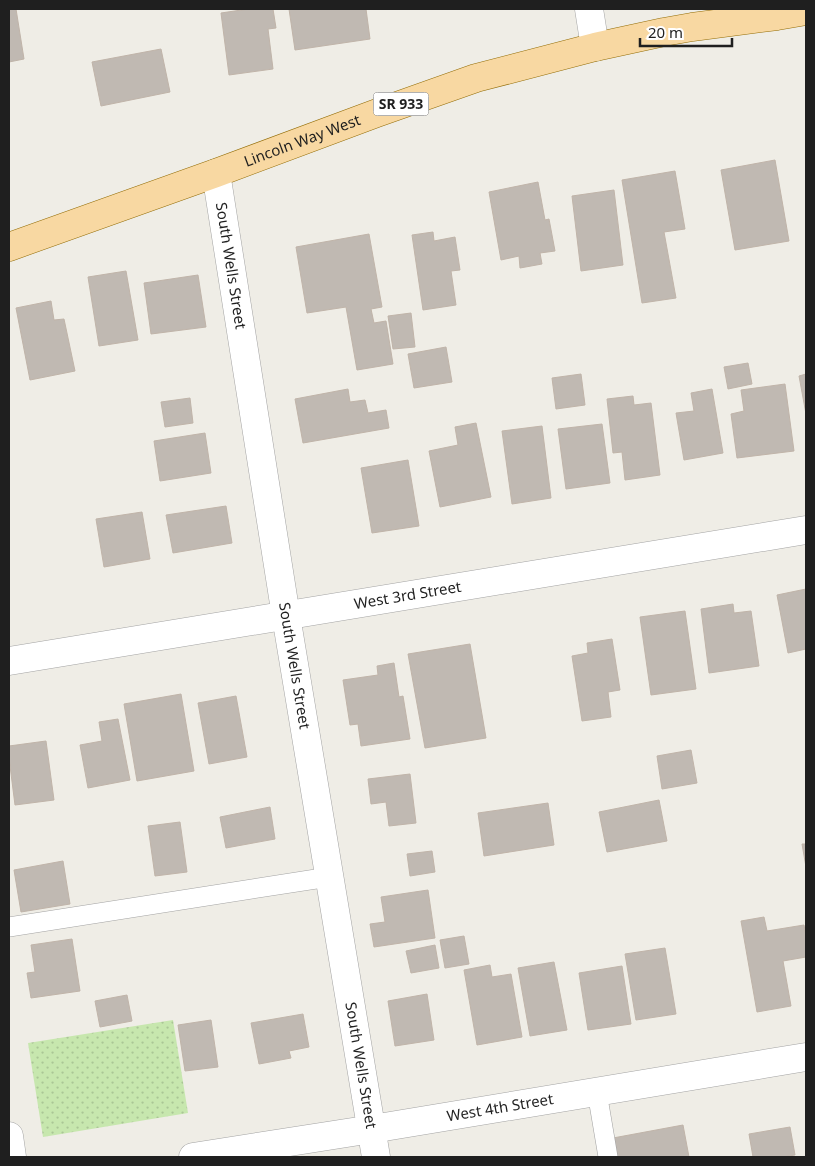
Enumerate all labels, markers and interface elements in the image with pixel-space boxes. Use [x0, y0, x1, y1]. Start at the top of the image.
scale bar [640, 15, 732, 47]
text: 20 m [648, 22, 683, 42]
road number: SR 933 [374, 92, 428, 116]
street label: Lincoln Way West [241, 109, 364, 171]
street label: South Wells Street [212, 201, 252, 331]
street label: West 3rd Street [352, 576, 463, 613]
street label: South Wells Street [275, 601, 316, 731]
street label: South Wells Street [341, 1000, 382, 1131]
street label: West 4th Street [445, 1088, 555, 1125]

